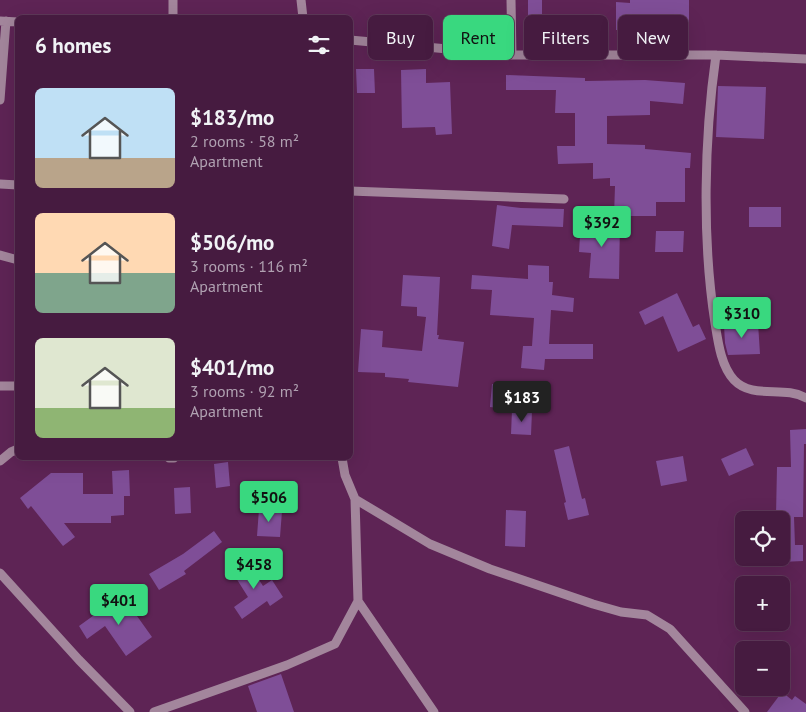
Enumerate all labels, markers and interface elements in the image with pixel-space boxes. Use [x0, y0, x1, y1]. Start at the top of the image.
chip: Buy [368, 15, 433, 60]
chip: Rent [443, 15, 514, 60]
chip: Filters [524, 15, 608, 60]
chip: New [618, 15, 688, 60]
icon: filters [305, 31, 333, 59]
text: 6 homes [35, 32, 111, 59]
text: $183/mo [190, 104, 274, 131]
icon: home [75, 108, 135, 168]
text: 2 rooms · 58 m² [190, 131, 299, 151]
text: Apartment [190, 151, 263, 171]
pin: $392 [572, 206, 632, 248]
text: $392 [584, 212, 620, 232]
text: $506/mo [190, 229, 274, 256]
icon: home [75, 233, 135, 293]
text: 3 rooms · 116 m² [190, 256, 308, 276]
text: Apartment [190, 276, 263, 296]
pin: $310 [712, 296, 772, 339]
text: $310 [724, 303, 760, 323]
text: $401/mo [190, 354, 274, 381]
icon: home [75, 358, 135, 418]
pin: $183 [492, 380, 552, 423]
text: 3 rooms · 92 m² [190, 381, 299, 401]
text: $183 [504, 387, 540, 407]
text: Apartment [190, 401, 263, 421]
pin: $506 [239, 480, 299, 523]
text: $506 [251, 487, 287, 507]
map controls [735, 511, 790, 696]
button: locate [735, 511, 790, 566]
pin: $458 [224, 548, 284, 590]
text: $458 [236, 554, 272, 574]
button: + [735, 576, 790, 631]
pin: $401 [89, 584, 149, 626]
text: $401 [101, 590, 137, 610]
button: − [735, 641, 790, 696]

